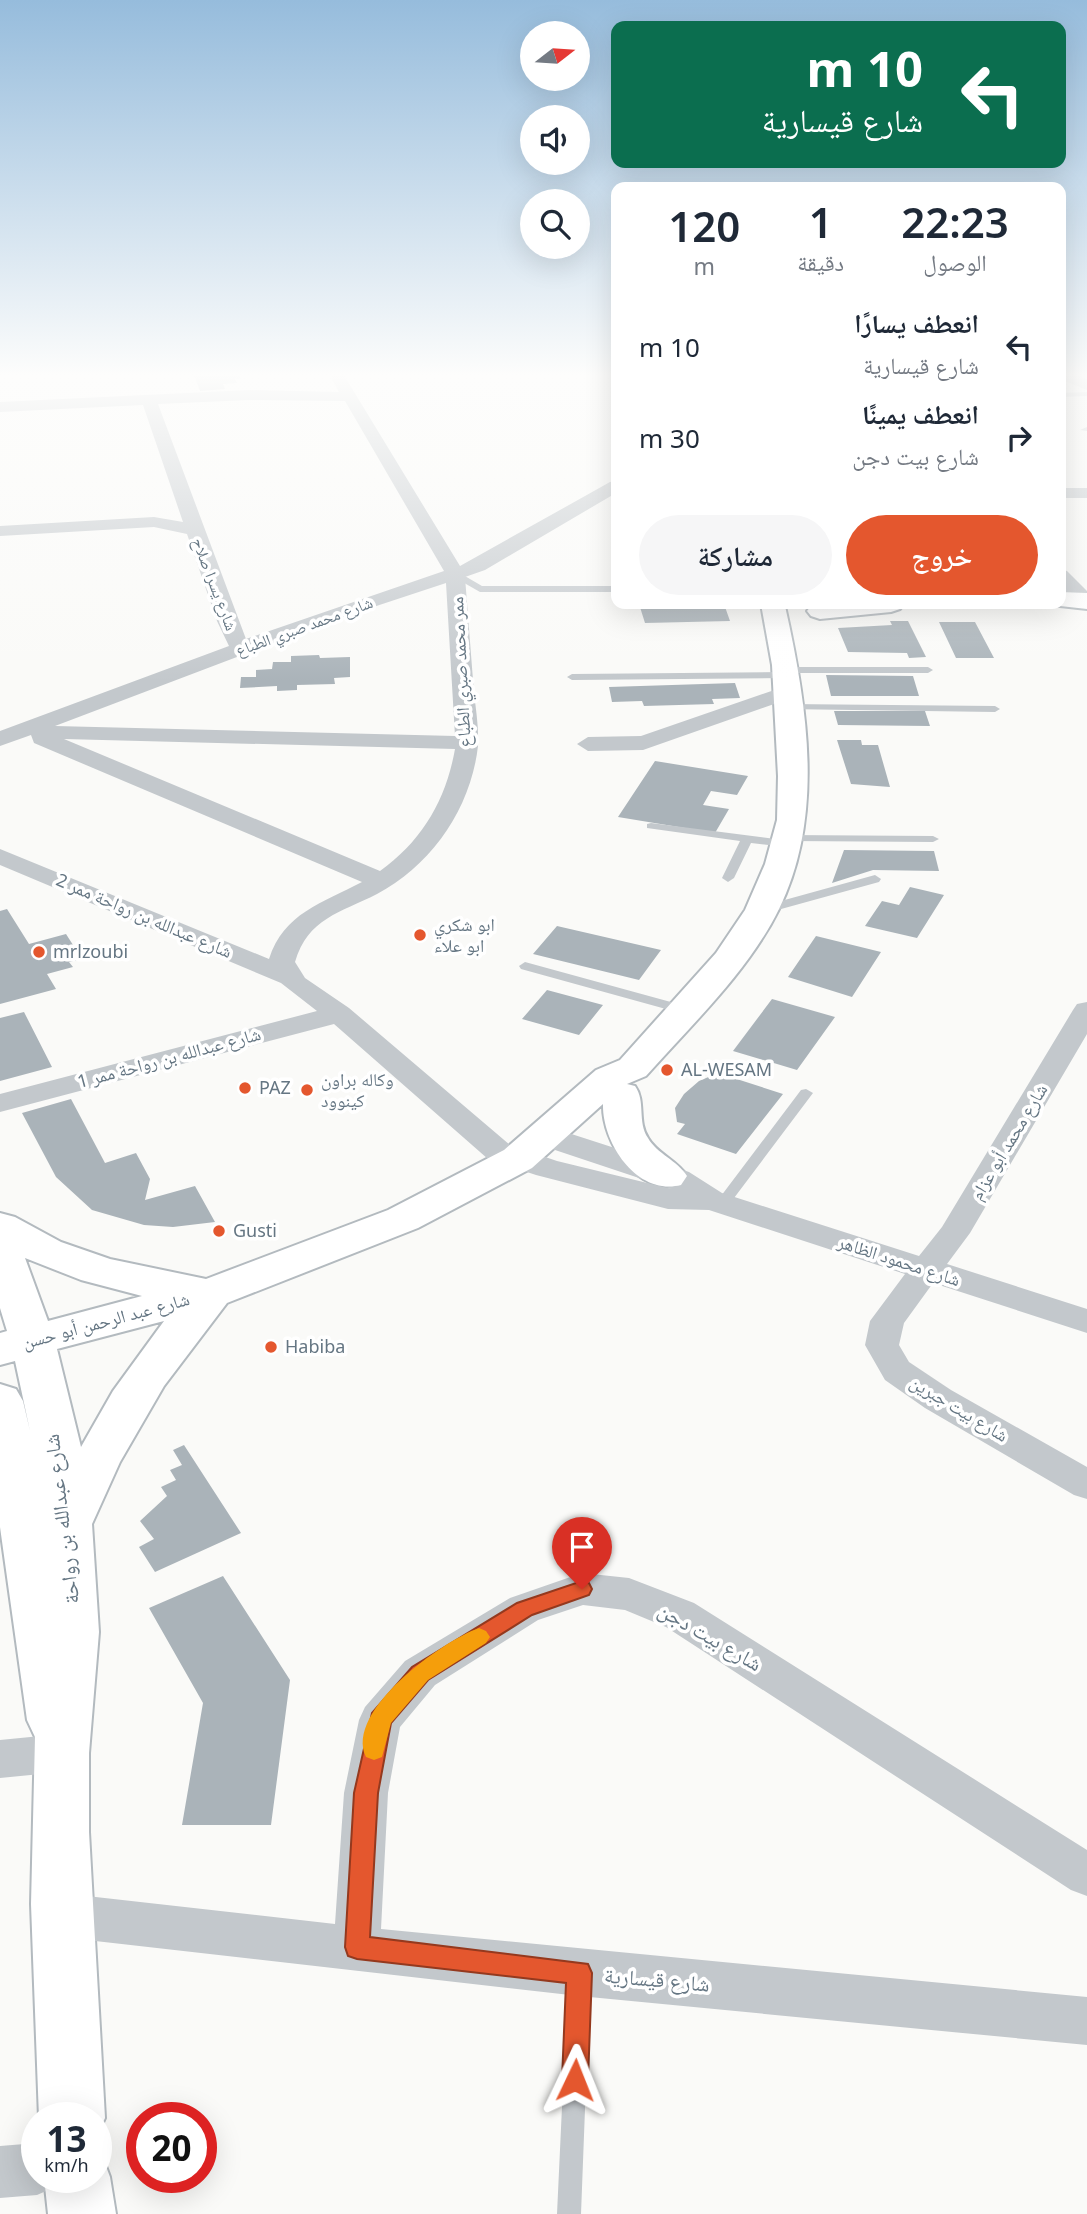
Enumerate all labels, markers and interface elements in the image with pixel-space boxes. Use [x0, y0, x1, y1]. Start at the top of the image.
north arrow [520, 21, 590, 91]
map controls [520, 21, 590, 259]
text: 10 m [806, 35, 923, 101]
icon: left [947, 49, 1038, 140]
text: شارع قيسارية [762, 98, 923, 141]
button: sound [520, 105, 590, 175]
button: search [520, 189, 590, 259]
text: 1 [809, 193, 833, 250]
text: 22:23 [901, 193, 1009, 250]
text: 120 [668, 197, 740, 254]
text: دقيقة [797, 246, 844, 278]
text: الوصول [923, 246, 987, 278]
text: m [693, 250, 715, 282]
text: انعطف يسارًا [854, 305, 979, 341]
icon: left [1000, 328, 1038, 366]
text: 10 m [639, 329, 700, 365]
text: شارع قيسارية [863, 349, 979, 381]
text: انعطف يمينًا [862, 396, 979, 432]
icon: right [1000, 419, 1038, 457]
text: 30 m [639, 420, 700, 456]
text: شارع بيت دجن [852, 440, 979, 472]
button: مشاركة [639, 515, 832, 595]
button: خروج [846, 515, 1038, 595]
street label: شارع يسرا صلاح [187, 534, 243, 634]
street label: شارع محمد صبري الطباع [232, 591, 376, 663]
street label: ممر محمد صبري الطباع [444, 596, 480, 748]
street label: شارع عبدالله بن رواحة ممر 2 [53, 867, 236, 963]
place label: ابو شكري ابو علاء [434, 912, 495, 957]
marker: ابو شكري ابو علاء [412, 927, 428, 943]
place label: mrlzoubi [53, 939, 128, 963]
marker: mrlzoubi [31, 944, 47, 960]
street label: شارع عبدالله بن رواحة ممر 1 [74, 1021, 263, 1093]
place label: AL-WESAM [681, 1057, 772, 1081]
marker: AL-WESAM [659, 1062, 675, 1078]
place label: وكاله براون كينوود [321, 1067, 394, 1112]
place label: PAZ [259, 1075, 291, 1099]
street label: شارع محمد أبو عزام [964, 1079, 1053, 1205]
marker: PAZ [237, 1080, 253, 1096]
marker: وكاله براون كينوود [299, 1082, 315, 1098]
place label: Gusti [233, 1218, 277, 1242]
marker: Gusti [211, 1223, 227, 1239]
street label: شارع محمود الظاهر [834, 1229, 964, 1291]
street label: شارع عبد الرحمن أبو حسن [19, 1286, 192, 1354]
place label: Habiba [285, 1334, 345, 1358]
marker: Habiba [263, 1339, 279, 1355]
street label: شارع بيت جبرين [906, 1369, 1013, 1447]
street label: شارع عبدالله بن رواحة [37, 1433, 85, 1606]
pin [552, 1517, 612, 1589]
icon: arrive [563, 1528, 601, 1566]
street label: شارع بيت دجن [653, 1595, 768, 1677]
street label: شارع قيسارية [603, 1960, 711, 1998]
position arrow [538, 2043, 612, 2117]
speed limit sign: 20 [126, 2102, 217, 2193]
text: 13 [46, 2115, 87, 2162]
text: km/h [44, 2153, 89, 2177]

